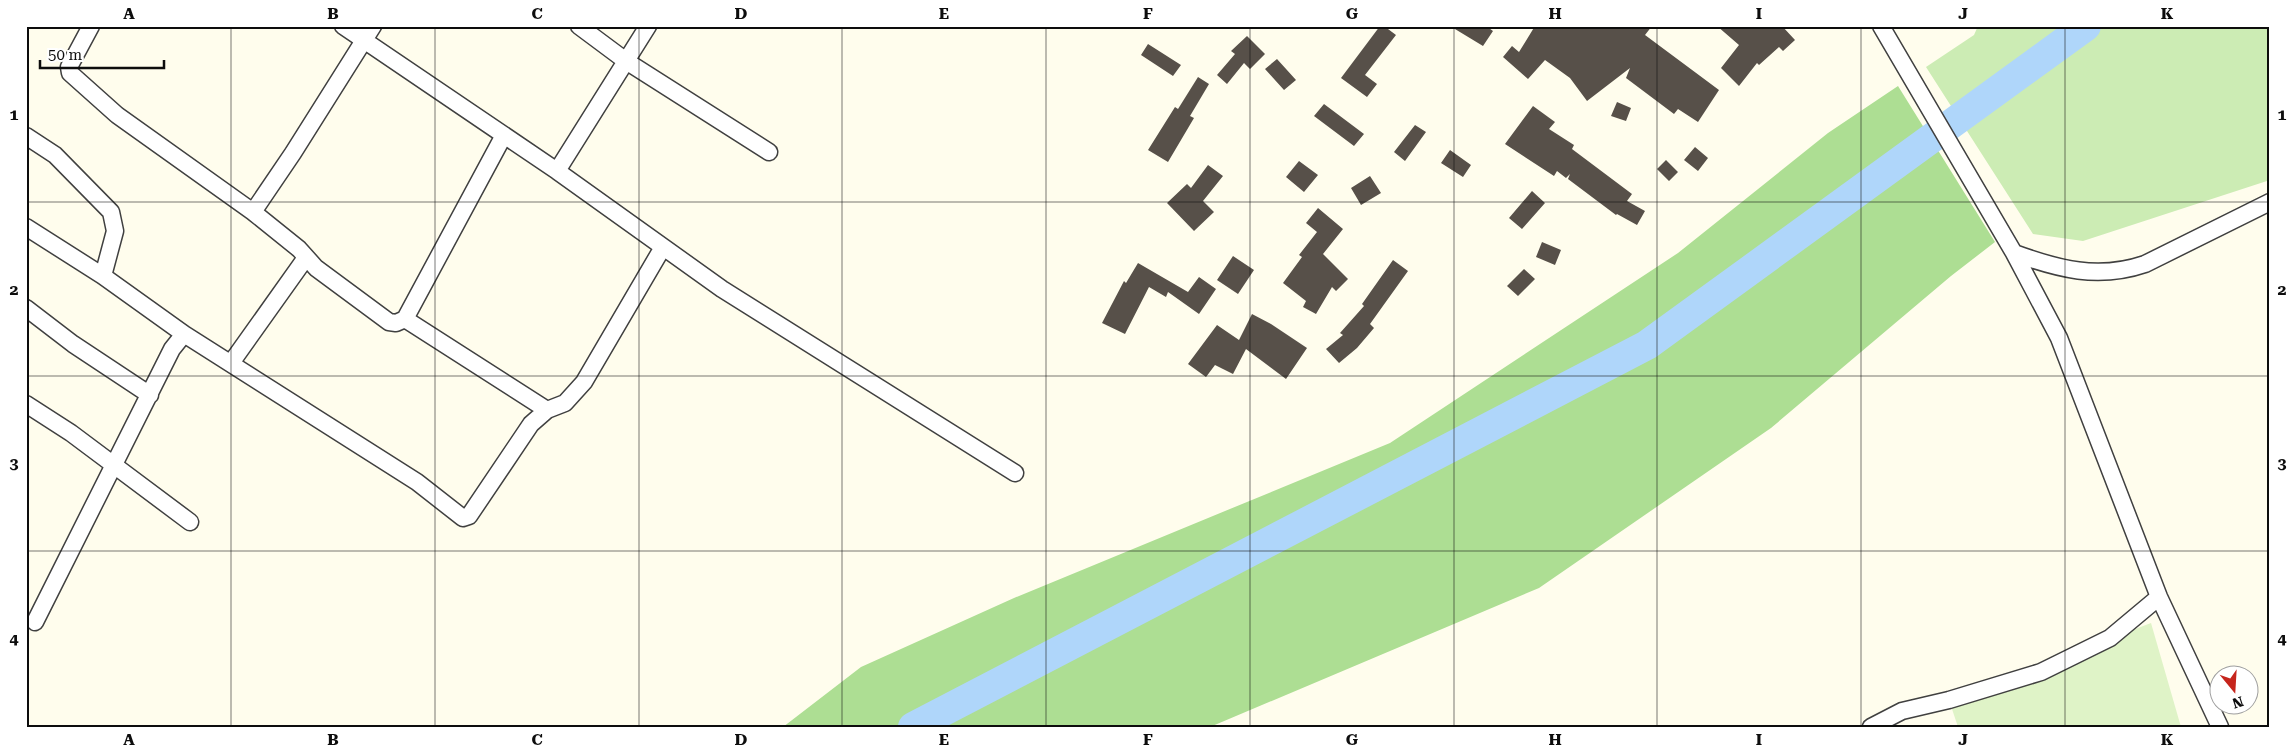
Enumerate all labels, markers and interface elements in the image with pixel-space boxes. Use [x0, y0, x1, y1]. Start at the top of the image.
text: A [123, 4, 135, 23]
text: B [327, 4, 339, 23]
text: C [531, 4, 543, 23]
text: D [735, 4, 748, 23]
text: E [939, 4, 949, 23]
text: F [1143, 4, 1153, 23]
text: G [1346, 4, 1359, 23]
text: H [1548, 4, 1562, 23]
text: I [1756, 4, 1762, 23]
text: J [1958, 4, 1968, 23]
text: K [2161, 4, 2174, 23]
scale bar [40, 38, 164, 70]
text: 50 m [48, 46, 83, 64]
text: 1 [10, 105, 19, 124]
text: 1 [2278, 105, 2287, 124]
text: 2 [10, 280, 19, 299]
text: 2 [2278, 280, 2287, 299]
text: 3 [10, 454, 19, 473]
text: 3 [2278, 454, 2287, 473]
text: 4 [10, 629, 19, 648]
text: 4 [2278, 629, 2287, 648]
north arrow [2208, 666, 2258, 716]
text: N [2230, 693, 2246, 712]
text: A [123, 730, 135, 749]
text: B [327, 730, 339, 749]
text: C [531, 730, 543, 749]
text: D [735, 730, 748, 749]
text: E [939, 730, 949, 749]
text: F [1143, 730, 1153, 749]
text: G [1346, 730, 1359, 749]
text: H [1548, 730, 1562, 749]
text: I [1756, 730, 1762, 749]
text: J [1958, 730, 1968, 749]
text: K [2161, 730, 2174, 749]

